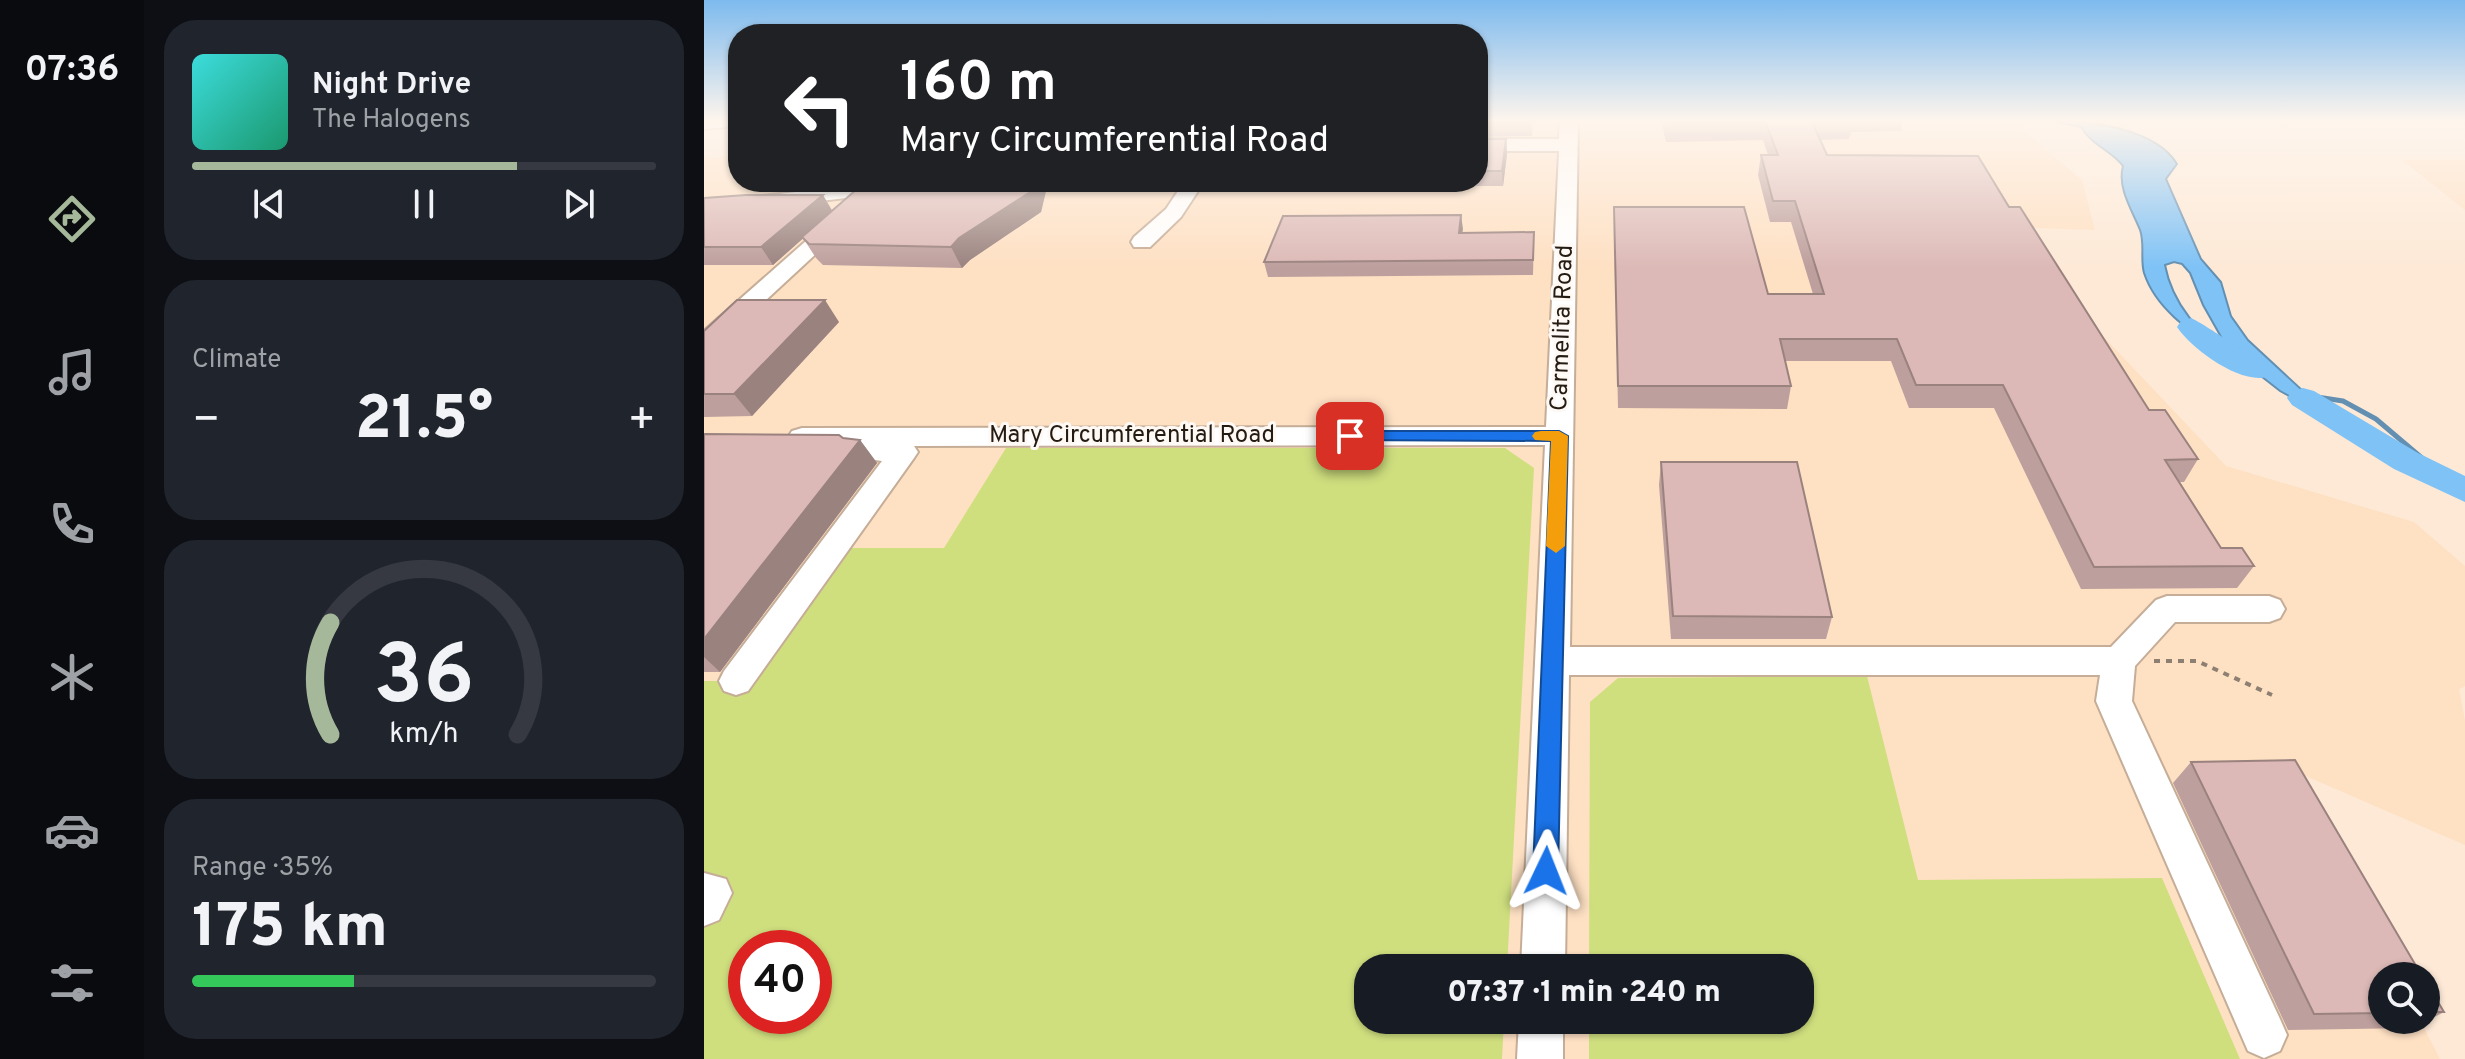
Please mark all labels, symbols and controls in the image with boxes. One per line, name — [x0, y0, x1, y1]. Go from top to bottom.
text: 07:36 — [25, 48, 119, 94]
text: 160 m — [900, 50, 1057, 120]
icon: left — [768, 56, 872, 160]
text: Night Drive — [312, 67, 471, 104]
text: The Halogens — [312, 104, 471, 137]
text: Mary Circumferential Road — [900, 119, 1329, 165]
icon: previous — [247, 182, 291, 226]
icon: pause — [402, 182, 446, 226]
icon: next — [557, 182, 601, 226]
icon: directions — [44, 191, 100, 247]
street label: Carmelita Road — [1545, 244, 1581, 412]
icon: music — [44, 344, 100, 400]
text: Climate — [192, 344, 281, 377]
text: 21.5° — [355, 384, 493, 460]
text: − — [192, 394, 220, 450]
text: + — [628, 394, 656, 450]
pin — [1316, 402, 1384, 470]
icon: arrive — [1328, 414, 1372, 458]
street label: Mary Circumferential Road — [989, 421, 1275, 451]
icon: phone — [44, 496, 100, 552]
text: 36 — [374, 628, 474, 733]
icon: climate — [44, 649, 100, 705]
text: km/h — [389, 718, 459, 754]
icon: car — [44, 802, 100, 858]
position arrow — [1504, 829, 1588, 913]
text: Range · 35% — [192, 852, 333, 885]
text: 175 km — [192, 892, 388, 968]
speed limit sign: 40 — [728, 930, 832, 1034]
icon: filters — [44, 955, 100, 1011]
map controls — [2368, 962, 2440, 1034]
button: search — [2368, 962, 2440, 1034]
text: 07:37 · 1 min · 240 m — [1447, 975, 1721, 1012]

